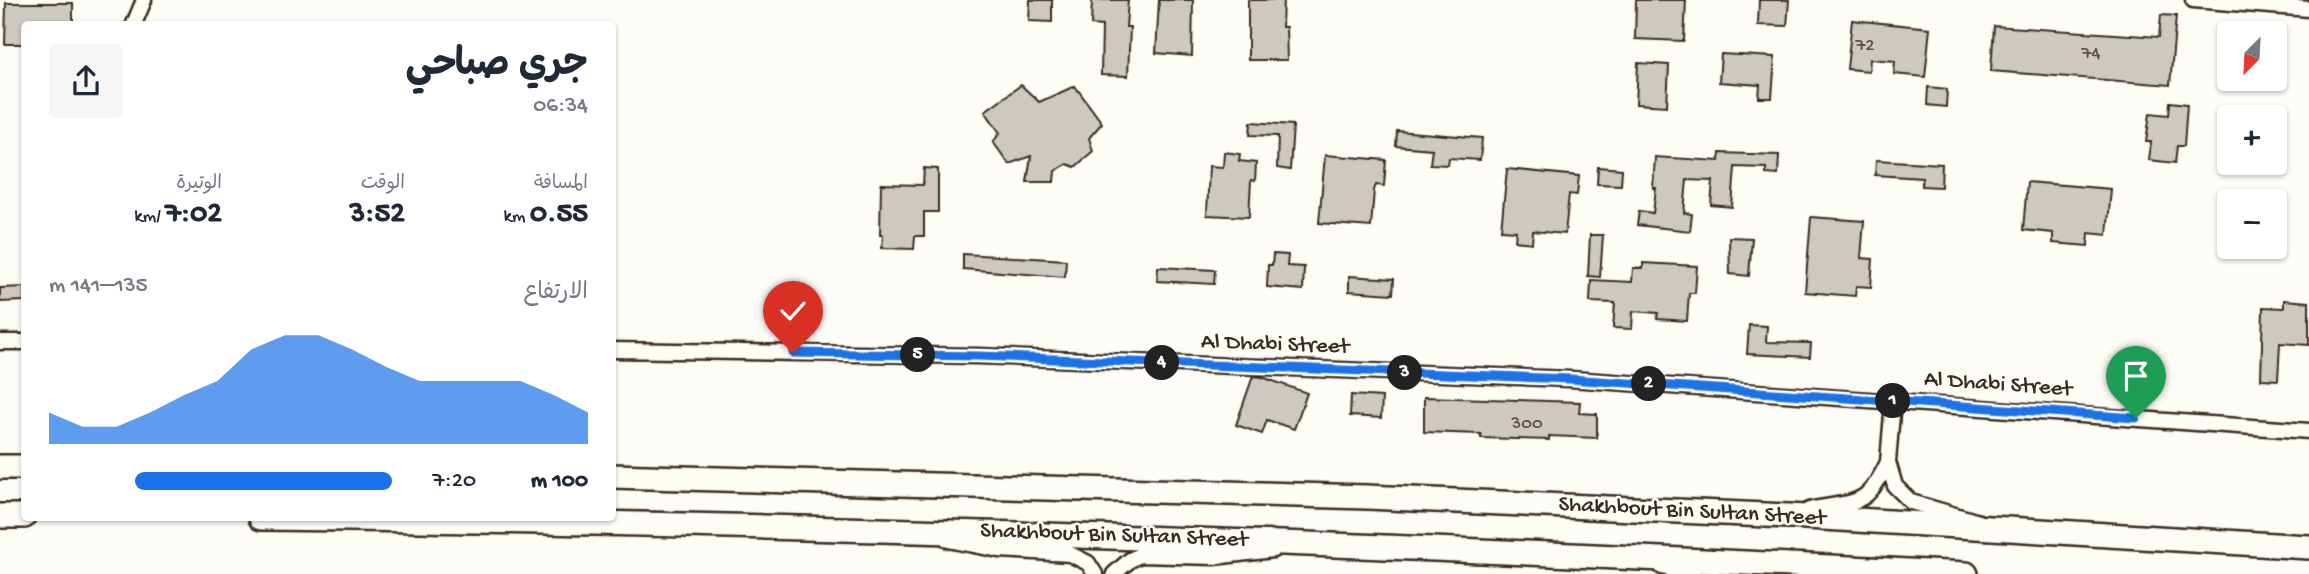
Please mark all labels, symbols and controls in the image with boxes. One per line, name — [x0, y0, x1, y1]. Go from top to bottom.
north arrow — [2217, 21, 2287, 91]
map controls — [2217, 21, 2287, 259]
house number: 72 — [1854, 35, 1875, 58]
house number: 74 — [2081, 43, 2100, 66]
button: share — [49, 44, 123, 118]
text: جري صباحي — [406, 45, 588, 89]
text: 06:34 — [533, 93, 588, 120]
button: + — [2217, 105, 2287, 175]
text: الوتيرة — [176, 173, 222, 196]
text: الوقت — [361, 173, 405, 196]
text: المسافة — [534, 173, 588, 196]
button: − — [2217, 189, 2287, 259]
text: 7:02 — [165, 198, 222, 233]
text: 3:52 — [350, 198, 405, 233]
text: 0.55 — [530, 198, 588, 233]
text: /km — [134, 206, 165, 229]
text: km — [504, 206, 530, 229]
text: 135–141 m — [49, 273, 148, 300]
text: الارتفاع — [524, 280, 588, 307]
pin — [763, 281, 823, 353]
icon: check — [774, 292, 812, 330]
street label: Al Dhabi Street — [1201, 329, 1351, 361]
pin: 5 — [900, 338, 936, 372]
text: 5 — [913, 343, 923, 366]
pin: 4 — [1144, 346, 1180, 380]
pin — [2106, 346, 2166, 418]
text: 4 — [1157, 351, 1166, 374]
pin: 3 — [1388, 356, 1422, 390]
icon: arrive — [2117, 357, 2155, 395]
text: 3 — [1400, 361, 1409, 384]
pin: 2 — [1632, 366, 1666, 402]
street label: Al Dhabi Street — [1923, 366, 2074, 404]
text: 2 — [1644, 372, 1653, 395]
pin: 1 — [1876, 384, 1910, 418]
text: 1 — [1889, 389, 1896, 412]
house number: 300 — [1510, 413, 1543, 436]
text: 7:20 — [432, 468, 476, 495]
text: 100 m — [531, 468, 588, 495]
street label: Shakhbout Bin Sultan Street — [1558, 492, 1828, 533]
street label: Shakhbout Bin Sultan Street — [980, 518, 1250, 554]

